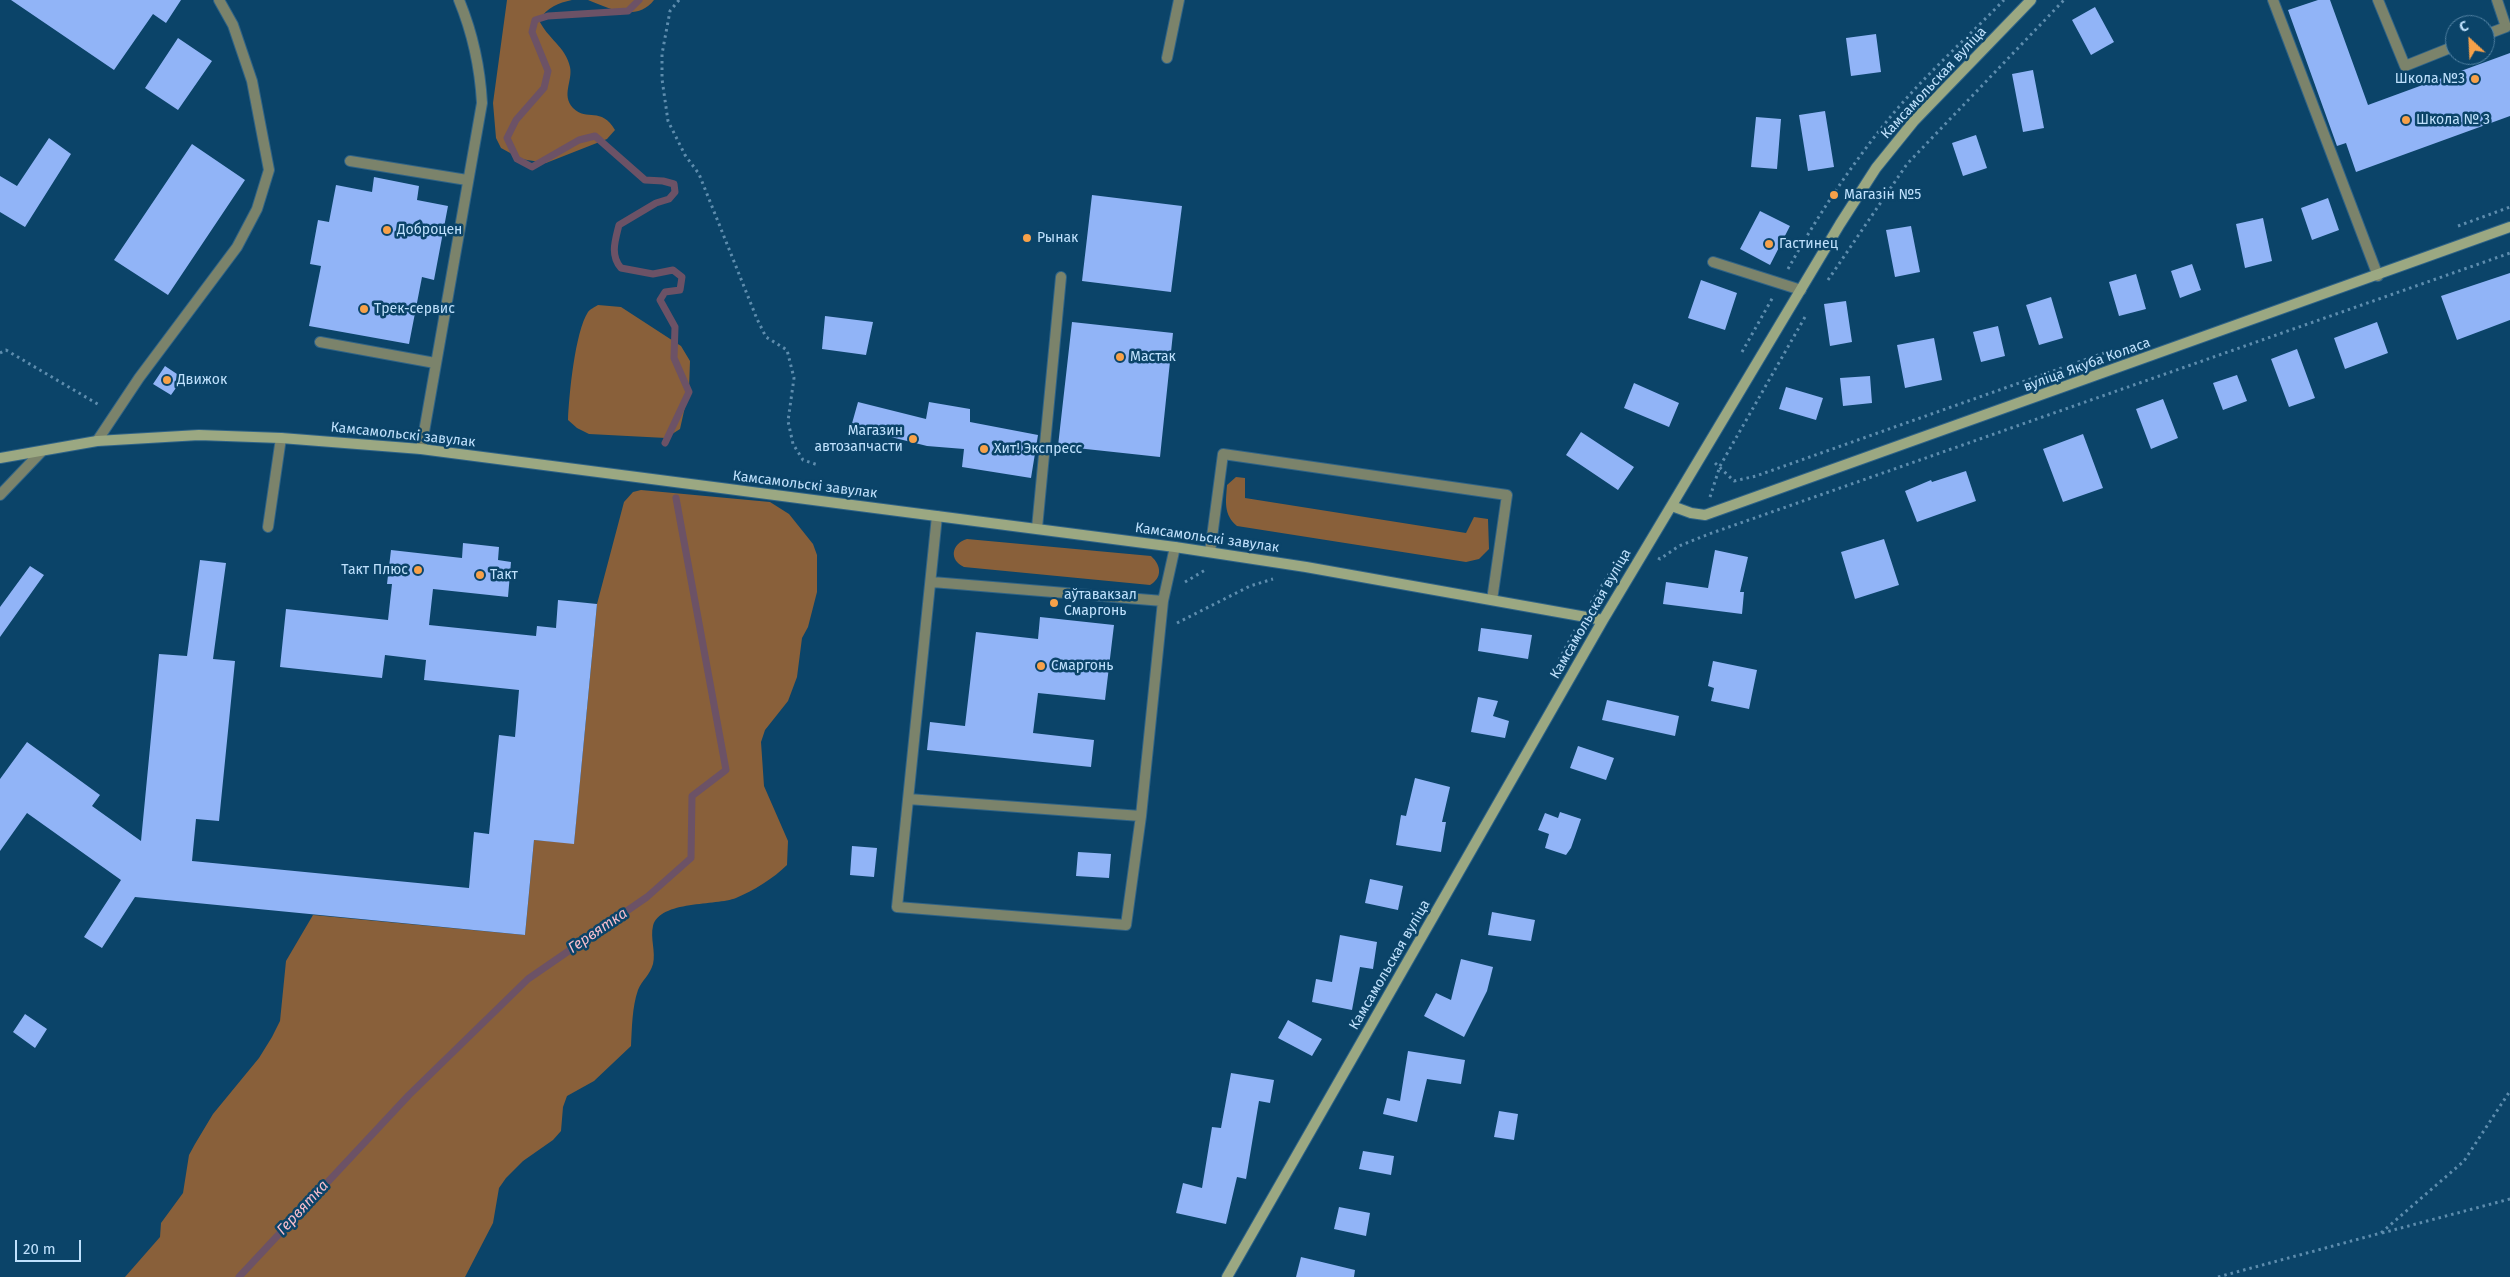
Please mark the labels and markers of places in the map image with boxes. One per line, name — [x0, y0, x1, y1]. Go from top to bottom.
place label: Школа №3 — [2395, 71, 2465, 87]
marker: Школа №3 — [2469, 73, 2481, 85]
place label: Школа № 3 — [2416, 112, 2490, 128]
marker: Школа № 3 — [2400, 114, 2412, 126]
place label: Магазін №5 — [1844, 187, 1921, 203]
marker: Магазін №5 — [1828, 189, 1840, 201]
place label: Доброцен — [397, 222, 462, 238]
marker: Доброцен — [381, 224, 393, 236]
place label: Рынак — [1037, 230, 1078, 246]
marker: Рынак — [1021, 232, 1033, 244]
place label: Гастинец — [1779, 236, 1838, 252]
marker: Гастинец — [1763, 238, 1775, 250]
place label: Трек-сервис — [374, 301, 455, 317]
marker: Трек-сервис — [358, 303, 370, 315]
place label: Мастак — [1130, 349, 1176, 365]
marker: Мастак — [1114, 351, 1126, 363]
place label: Движок — [177, 372, 227, 388]
marker: Движок — [161, 374, 173, 386]
place label: Магазин автозапчасти — [814, 423, 903, 456]
marker: Магазин автозапчасти — [907, 433, 919, 445]
place label: Хит! Экспресс — [994, 441, 1082, 457]
marker: Хит! Экспресс — [978, 443, 990, 455]
place label: Такт Плюс — [341, 562, 408, 578]
marker: Такт Плюс — [412, 564, 424, 576]
place label: Такт — [490, 567, 518, 583]
marker: Такт — [474, 569, 486, 581]
place label: аўтавакзал Смаргонь — [1064, 587, 1137, 620]
marker: аўтавакзал Смаргонь — [1048, 597, 1060, 609]
place label: Смаргонь — [1051, 658, 1114, 674]
marker: Смаргонь — [1035, 660, 1047, 672]

